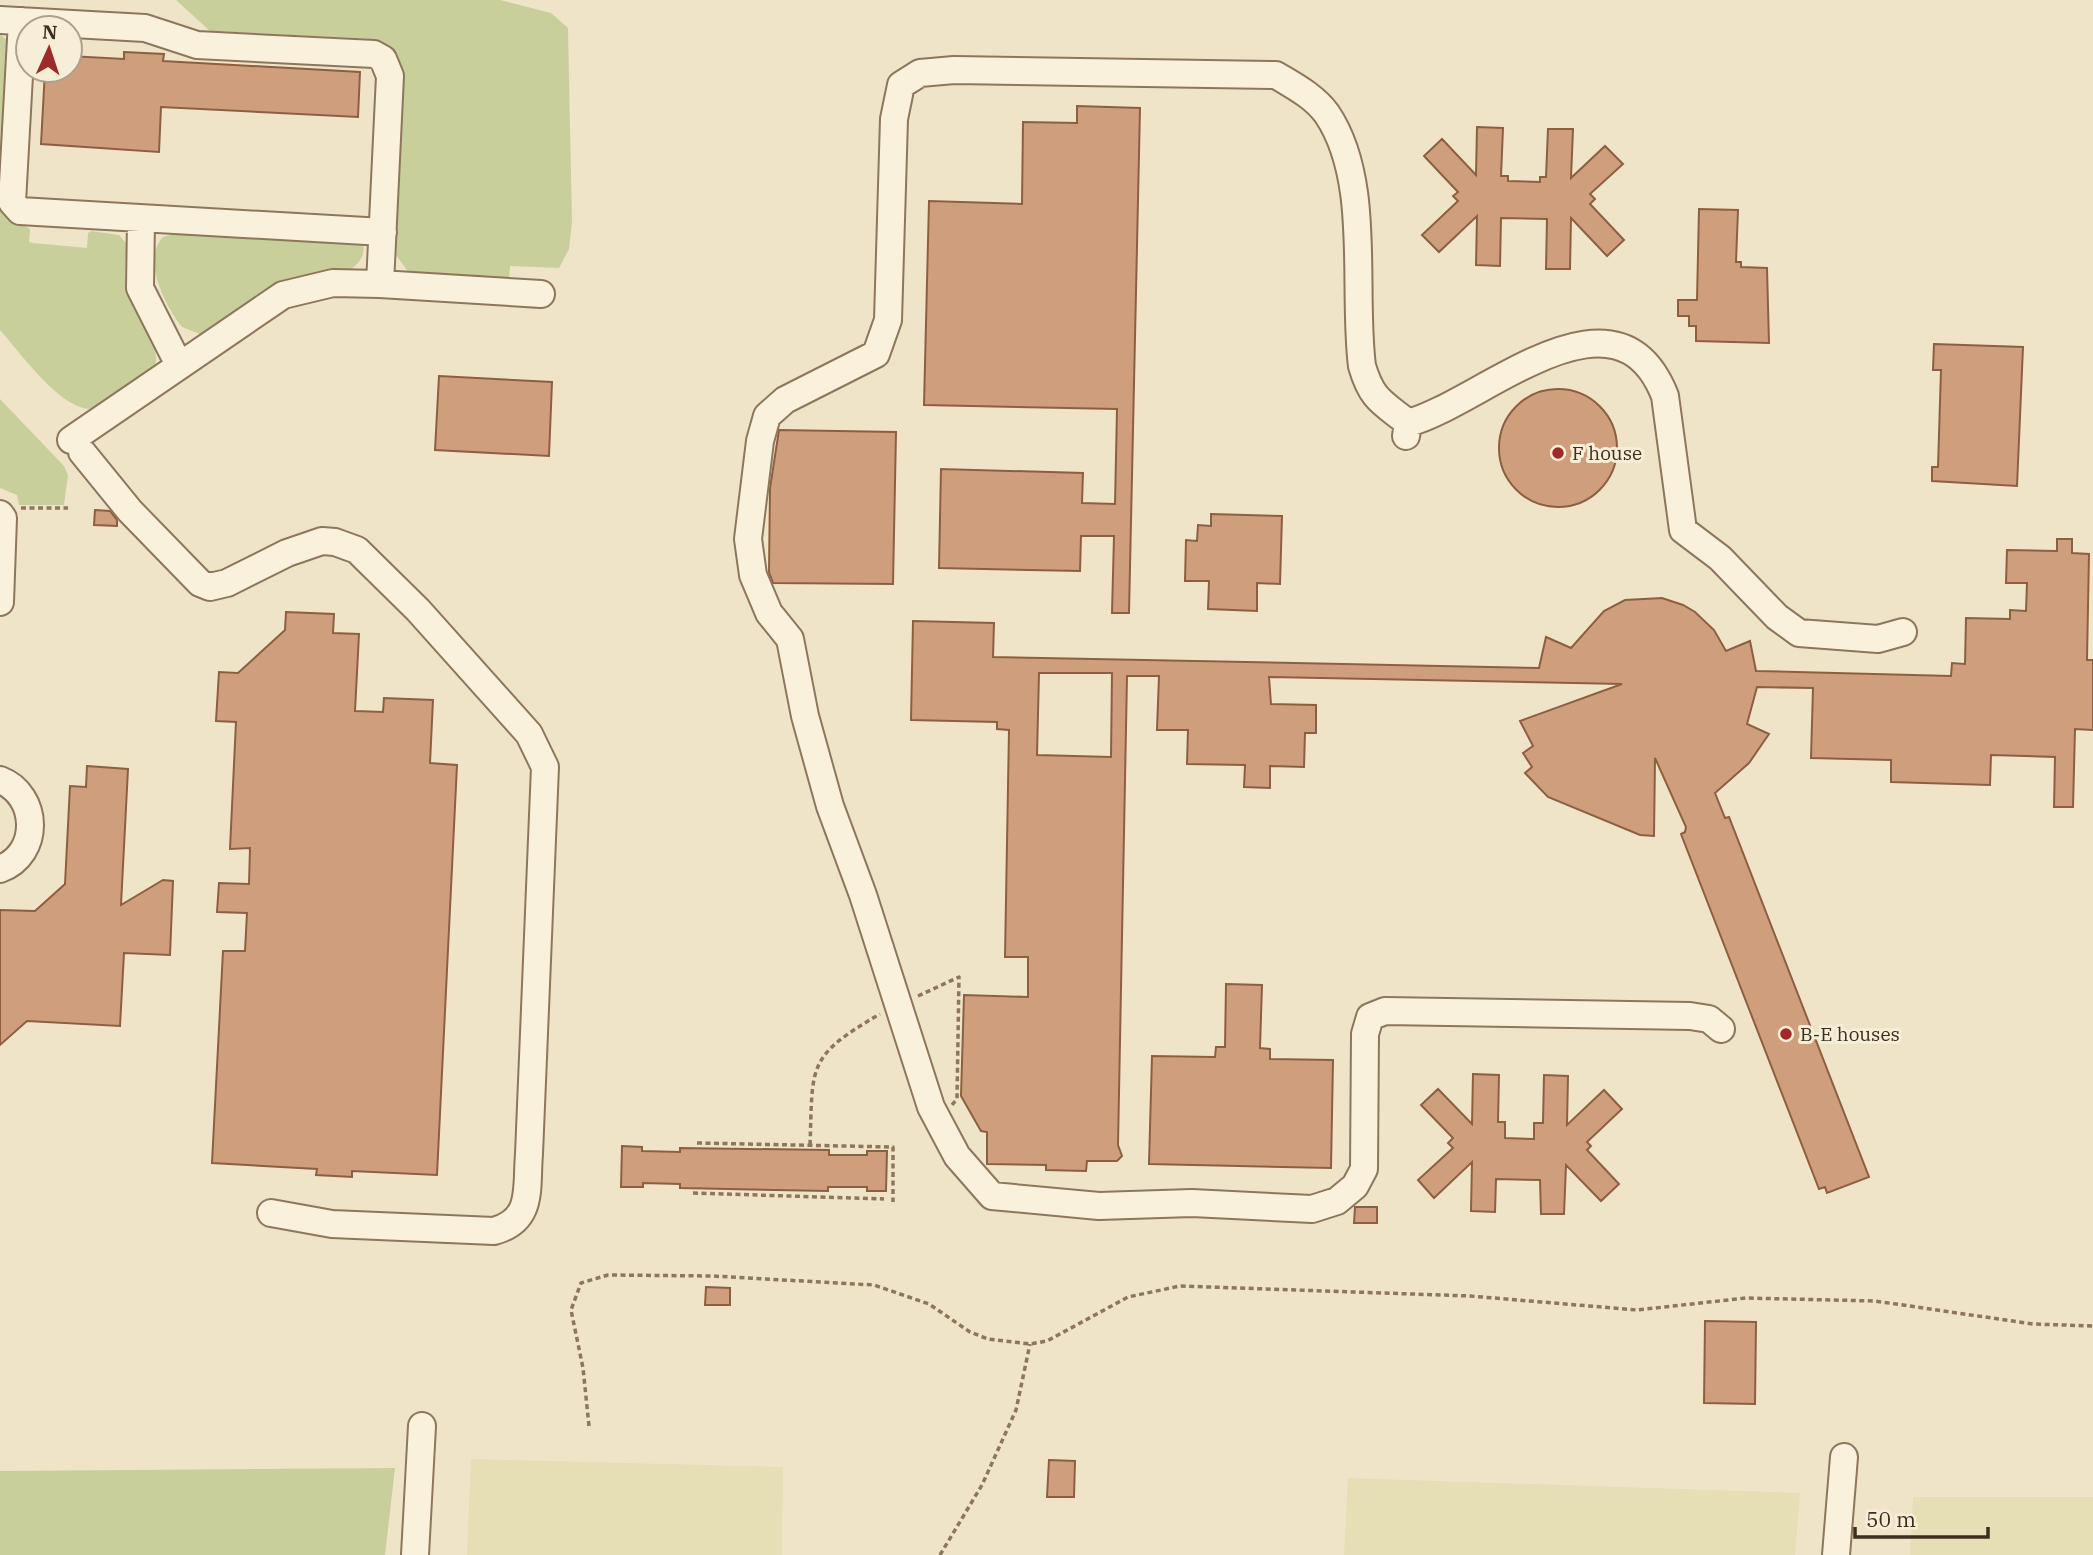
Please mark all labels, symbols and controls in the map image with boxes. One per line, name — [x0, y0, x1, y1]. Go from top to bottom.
north arrow — [14, 14, 84, 84]
text: N — [42, 20, 58, 44]
place label: F house — [1572, 441, 1642, 465]
marker: F house — [1550, 445, 1566, 461]
place label: B-E houses — [1800, 1022, 1900, 1046]
marker: B-E houses — [1778, 1026, 1794, 1042]
scale bar — [1855, 1496, 1988, 1540]
text: 50 m — [1866, 1505, 1916, 1533]

